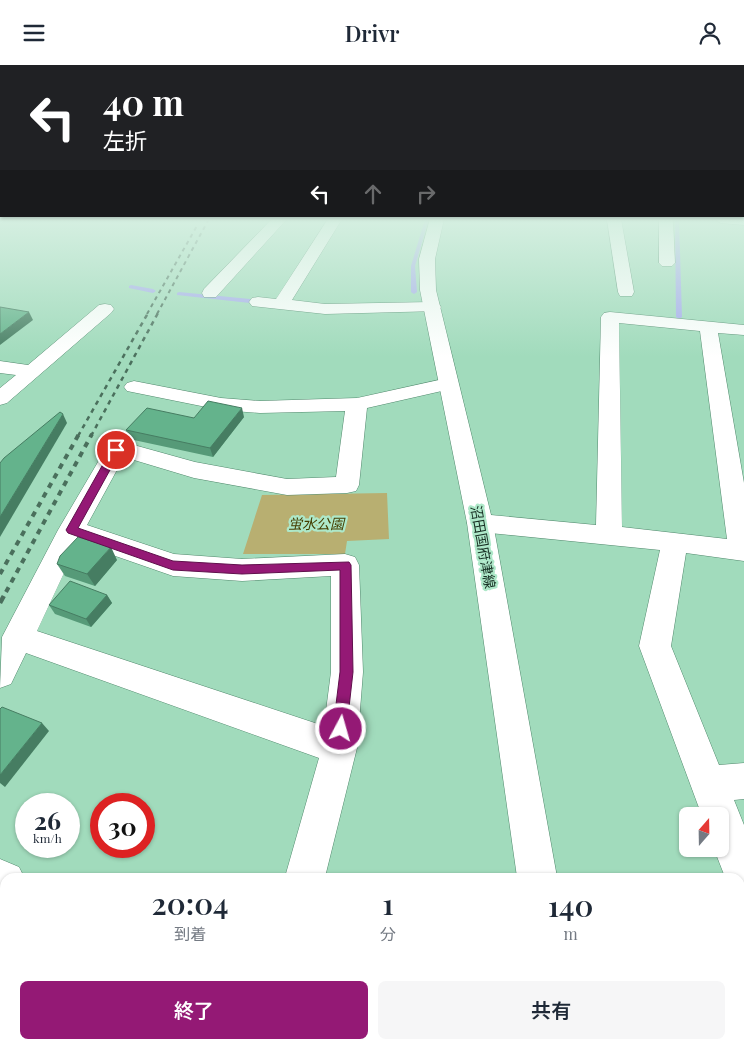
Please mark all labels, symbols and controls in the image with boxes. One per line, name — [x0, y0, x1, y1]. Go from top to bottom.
text: Drivr — [345, 18, 399, 48]
icon: menu — [20, 19, 48, 47]
icon: person — [696, 19, 724, 47]
text: 40 m — [103, 78, 184, 125]
icon: left — [20, 85, 85, 150]
text: 左折 — [103, 125, 147, 155]
icon: left — [306, 180, 334, 208]
icon: ahead — [359, 180, 387, 208]
icon: right — [412, 180, 440, 208]
pin — [95, 429, 137, 471]
icon: arrive — [102, 436, 130, 464]
street label: 沼田国府津線 — [467, 504, 500, 590]
park label: 蛍水公園 — [288, 514, 346, 533]
position arrow — [314, 702, 366, 754]
speed limit sign: 30 — [90, 793, 155, 858]
text: 26 — [34, 803, 61, 836]
north arrow — [679, 807, 729, 857]
map controls — [679, 807, 729, 857]
text: km/h — [33, 830, 62, 846]
text: 20:04 — [152, 883, 228, 923]
text: 1 — [382, 883, 394, 923]
text: 140 — [548, 885, 593, 925]
text: 到着 — [174, 923, 206, 944]
text: 分 — [380, 923, 396, 944]
text: m — [563, 923, 578, 944]
button: 終了 — [20, 981, 368, 1039]
button: 共有 — [378, 981, 725, 1039]

